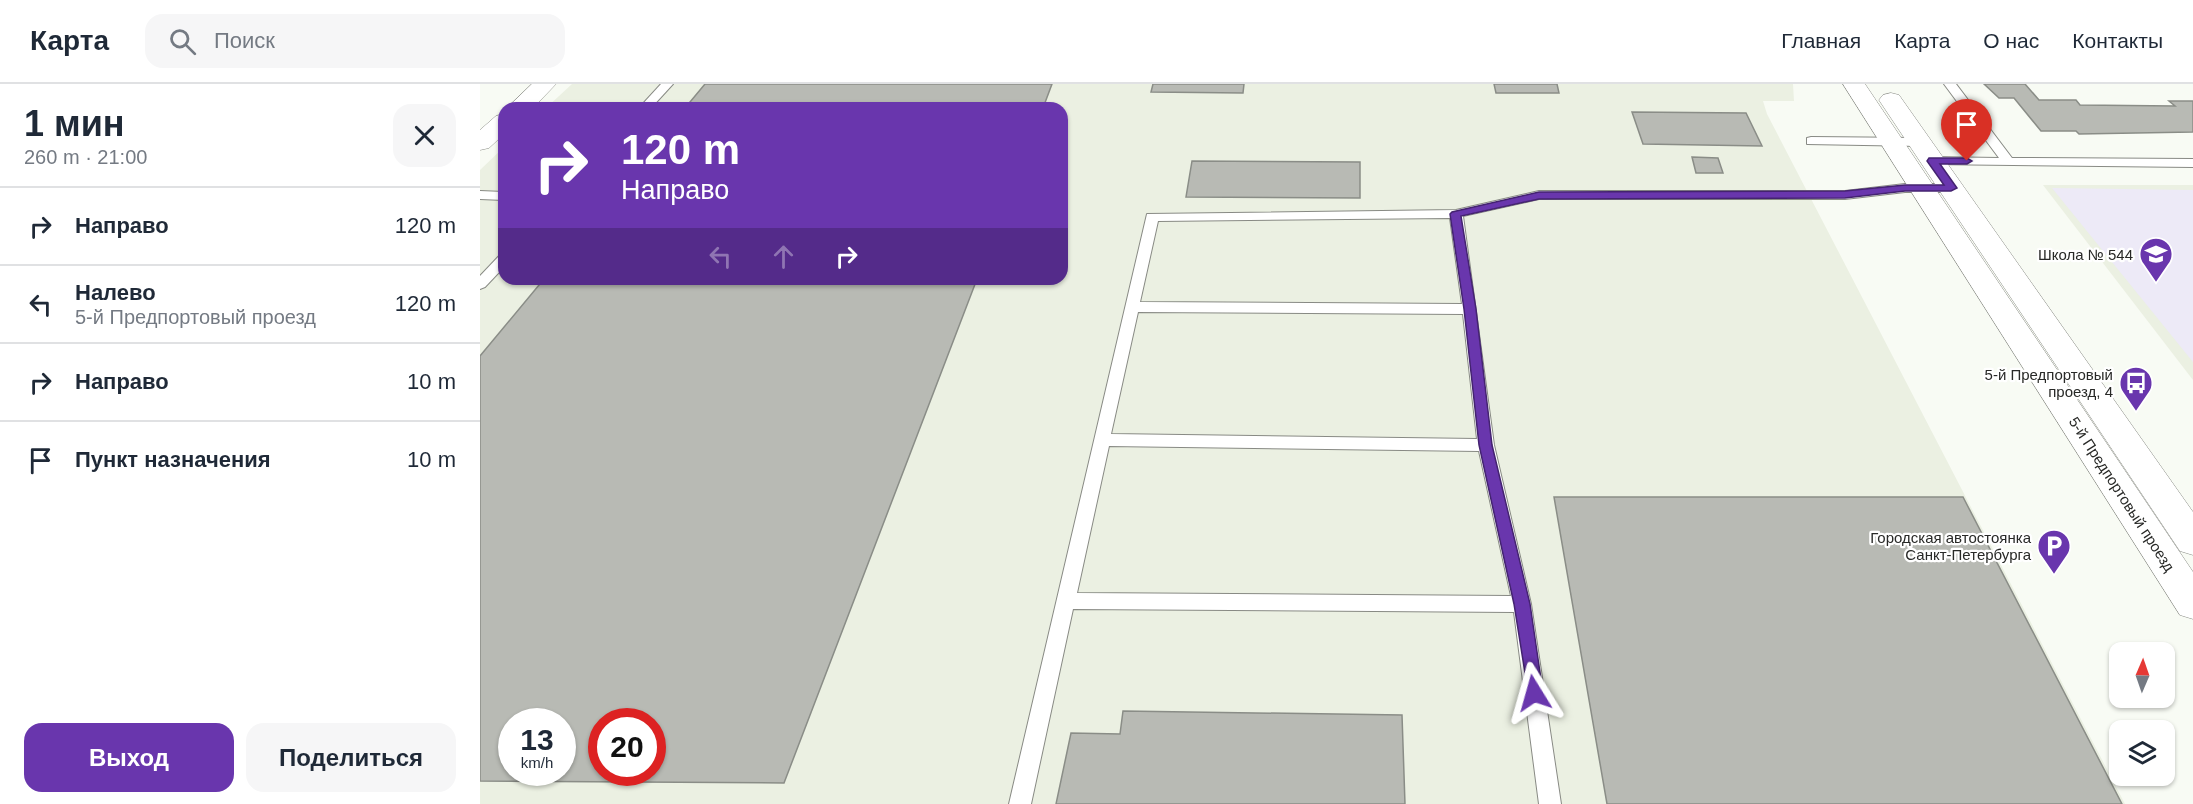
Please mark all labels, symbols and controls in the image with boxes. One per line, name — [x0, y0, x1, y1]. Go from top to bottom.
search box — [145, 14, 565, 68]
text: Карта — [30, 25, 109, 56]
icon: search — [166, 25, 199, 58]
text: Поиск — [214, 28, 275, 53]
text: Главная — [1781, 29, 1861, 52]
text: Карта — [1894, 29, 1950, 52]
text: О нас — [1983, 29, 2039, 52]
text: Контакты — [2072, 29, 2163, 52]
pin — [1941, 99, 1992, 161]
text: 1 мин — [24, 103, 125, 144]
button: close — [393, 104, 456, 167]
icon: arrive — [1950, 108, 1983, 141]
icon: right — [522, 126, 600, 204]
text: 120 m — [621, 126, 740, 173]
text: 260 m · 21:00 — [24, 146, 147, 168]
text: Направо — [621, 175, 729, 205]
icon: right — [24, 210, 57, 243]
text: Направо — [75, 213, 169, 238]
text: 120 m — [395, 213, 456, 238]
school or university icon: Школа № 544 — [2138, 236, 2174, 283]
icon: left — [704, 240, 737, 273]
icon: ahead — [767, 240, 800, 273]
icon: right — [830, 240, 863, 273]
place label: Школа № 544 — [2038, 246, 2133, 263]
text: Налево — [75, 280, 156, 305]
icon: left — [24, 288, 57, 321]
text: 120 m — [395, 291, 456, 316]
text: 5-й Предпортовый проезд — [75, 306, 316, 328]
bus stop icon: 5-й Предпортовый проезд, 4 — [2118, 365, 2154, 412]
icon: right — [24, 366, 57, 399]
place label: 5-й Предпортовый проезд, 4 — [1985, 366, 2113, 400]
text: Направо — [75, 369, 169, 394]
text: 10 m — [407, 369, 456, 394]
street label: 5-й Предпортовый проезд — [2066, 414, 2178, 575]
icon: arrive — [24, 444, 57, 477]
text: Пункт назначения — [75, 447, 271, 472]
text: 10 m — [407, 447, 456, 472]
parking icon: Городская автостоянка Санкт-Петербурга — [2036, 528, 2072, 575]
place label: Городская автостоянка Санкт-Петербурга — [1870, 529, 2032, 563]
north arrow — [2109, 642, 2175, 708]
map controls — [2109, 642, 2175, 786]
position arrow — [1502, 661, 1566, 725]
speed limit sign: 20 — [588, 708, 666, 786]
button: layers — [2109, 720, 2175, 786]
button: Выход — [24, 723, 234, 792]
button: Поделиться — [246, 723, 456, 792]
text: 13 — [520, 723, 554, 756]
text: km/h — [521, 754, 553, 771]

